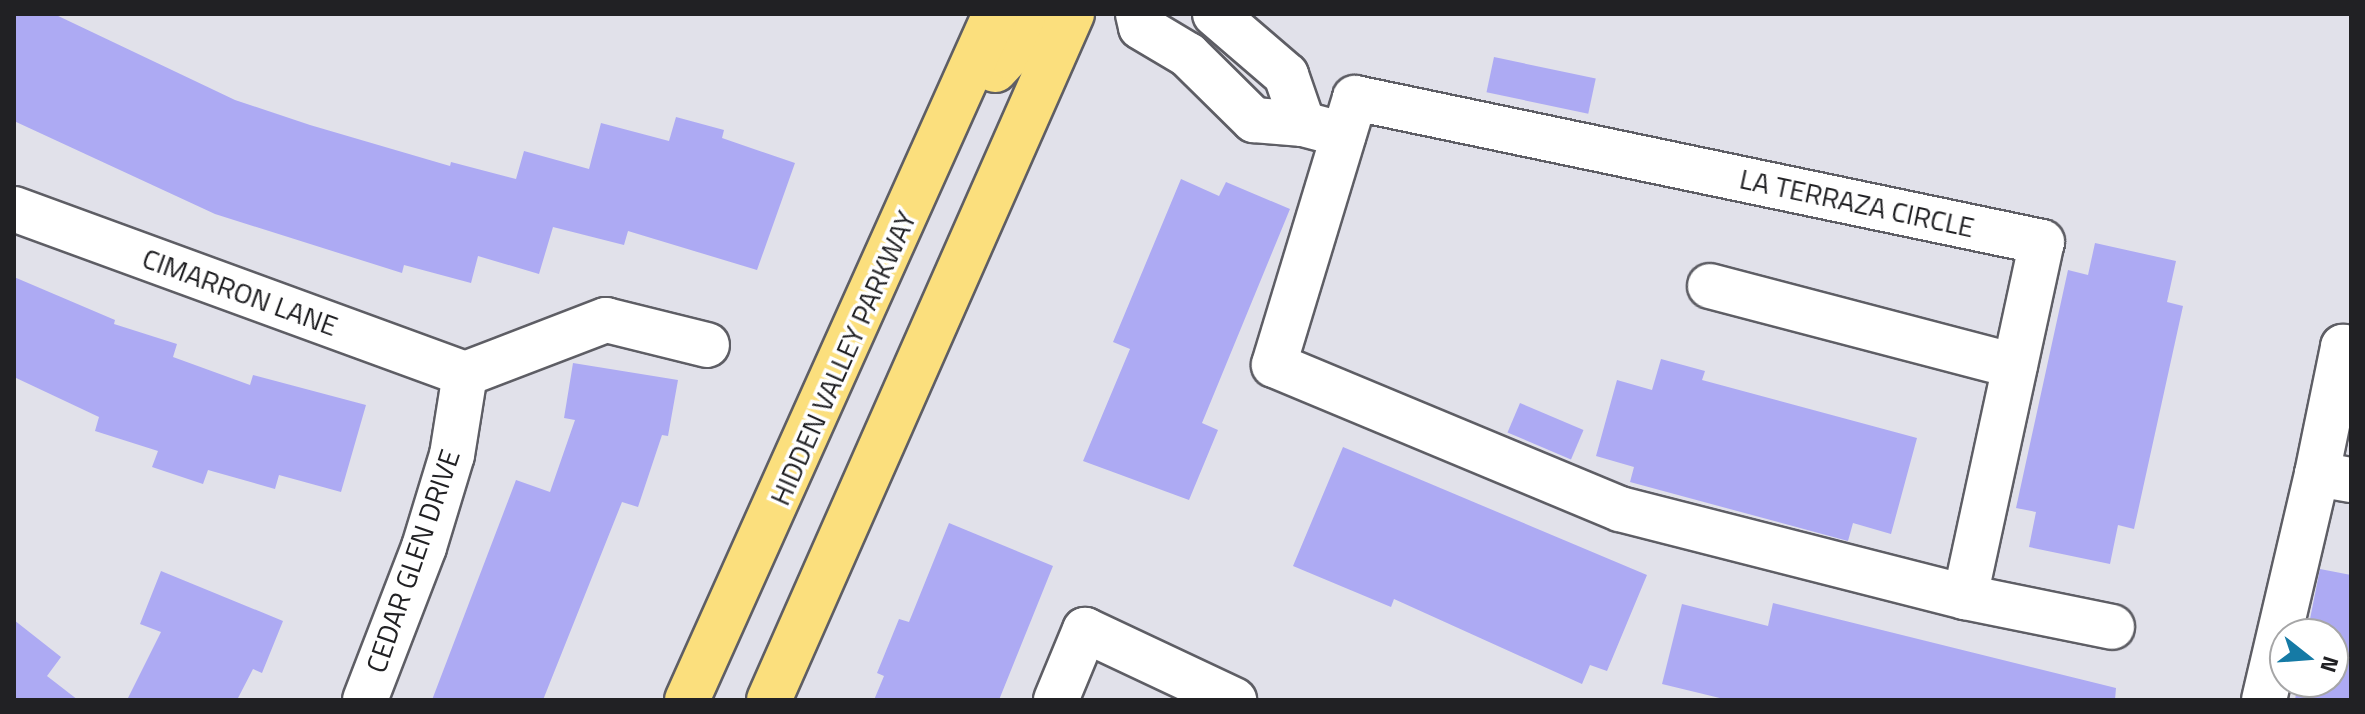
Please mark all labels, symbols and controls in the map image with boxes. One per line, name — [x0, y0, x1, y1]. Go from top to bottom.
street label: LA TERRAZA CIRCLE — [1737, 162, 1977, 244]
street label: HIDDEN VALLEY PARKWAY — [763, 206, 923, 510]
street label: CIMARRON LANE — [138, 241, 342, 343]
street label: CEDAR GLEN DRIVE — [359, 445, 467, 677]
north arrow — [2269, 618, 2349, 698]
text: N — [2312, 652, 2349, 677]

